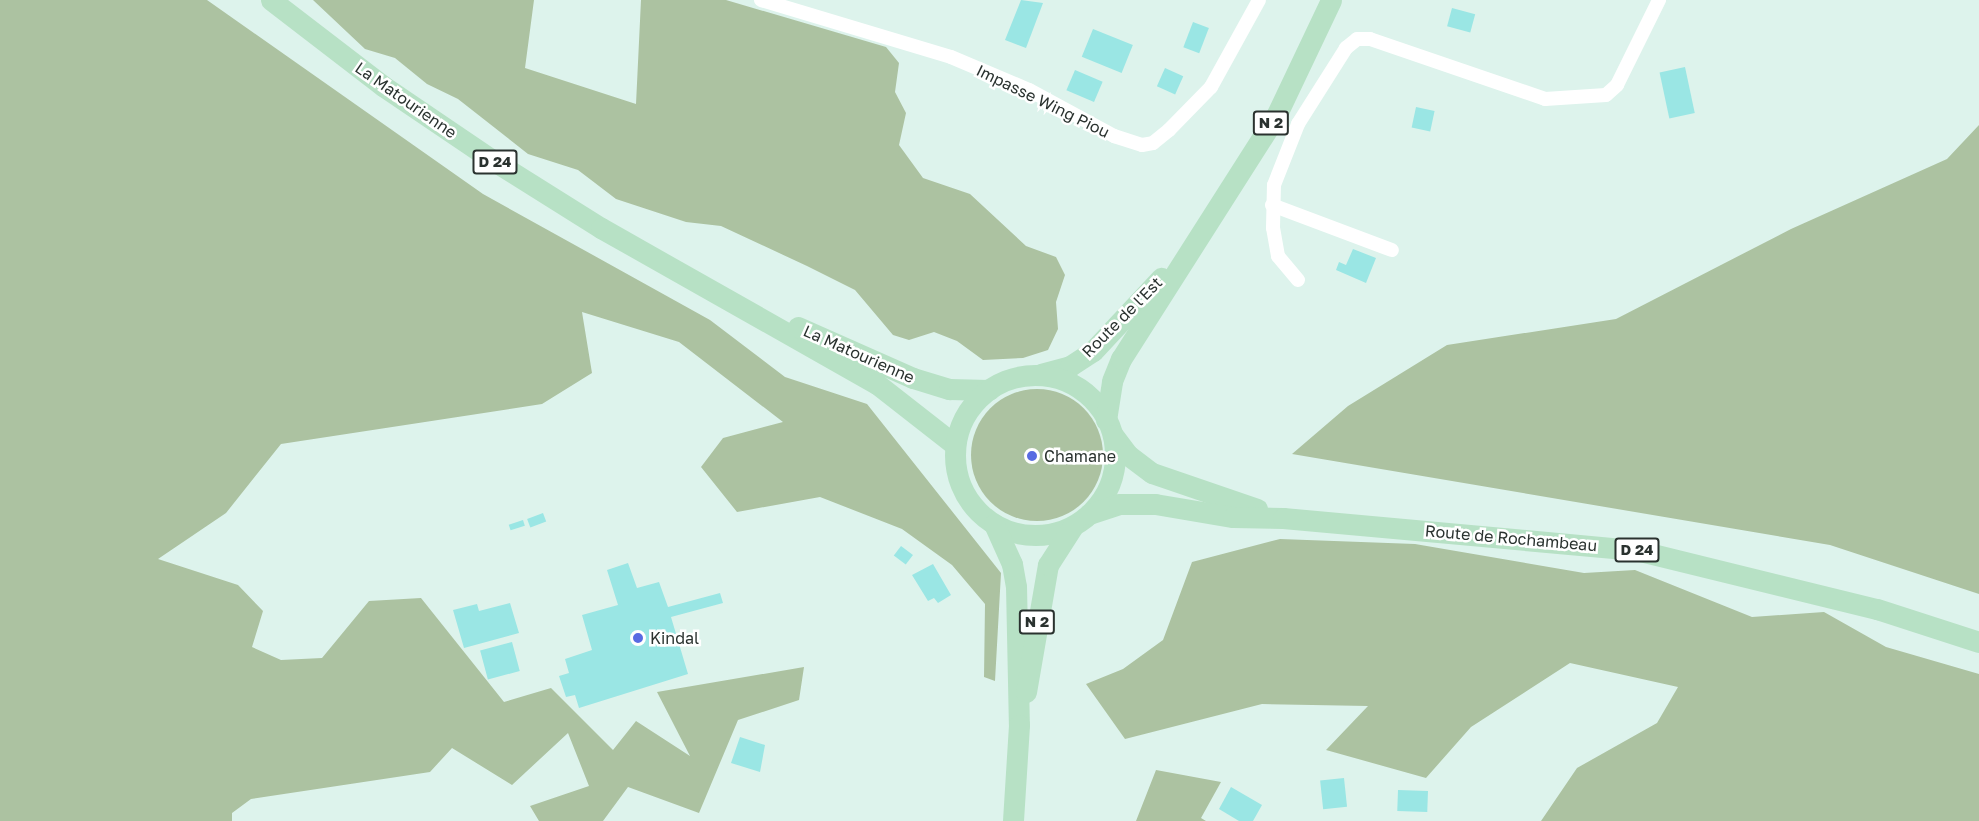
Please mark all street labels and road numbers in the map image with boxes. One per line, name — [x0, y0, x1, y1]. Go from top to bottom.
street label: La Matourienne — [352, 58, 460, 142]
street label: Impasse Wing Piou — [973, 60, 1113, 142]
road number: N 2 — [1252, 111, 1290, 135]
road number: D 24 — [472, 150, 518, 174]
street label: Route de l'Est — [1078, 273, 1166, 361]
street label: La Matourienne — [801, 321, 917, 387]
street label: Route de Rochambeau — [1424, 521, 1598, 555]
road number: D 24 — [1614, 538, 1660, 562]
road number: N 2 — [1018, 610, 1056, 634]

